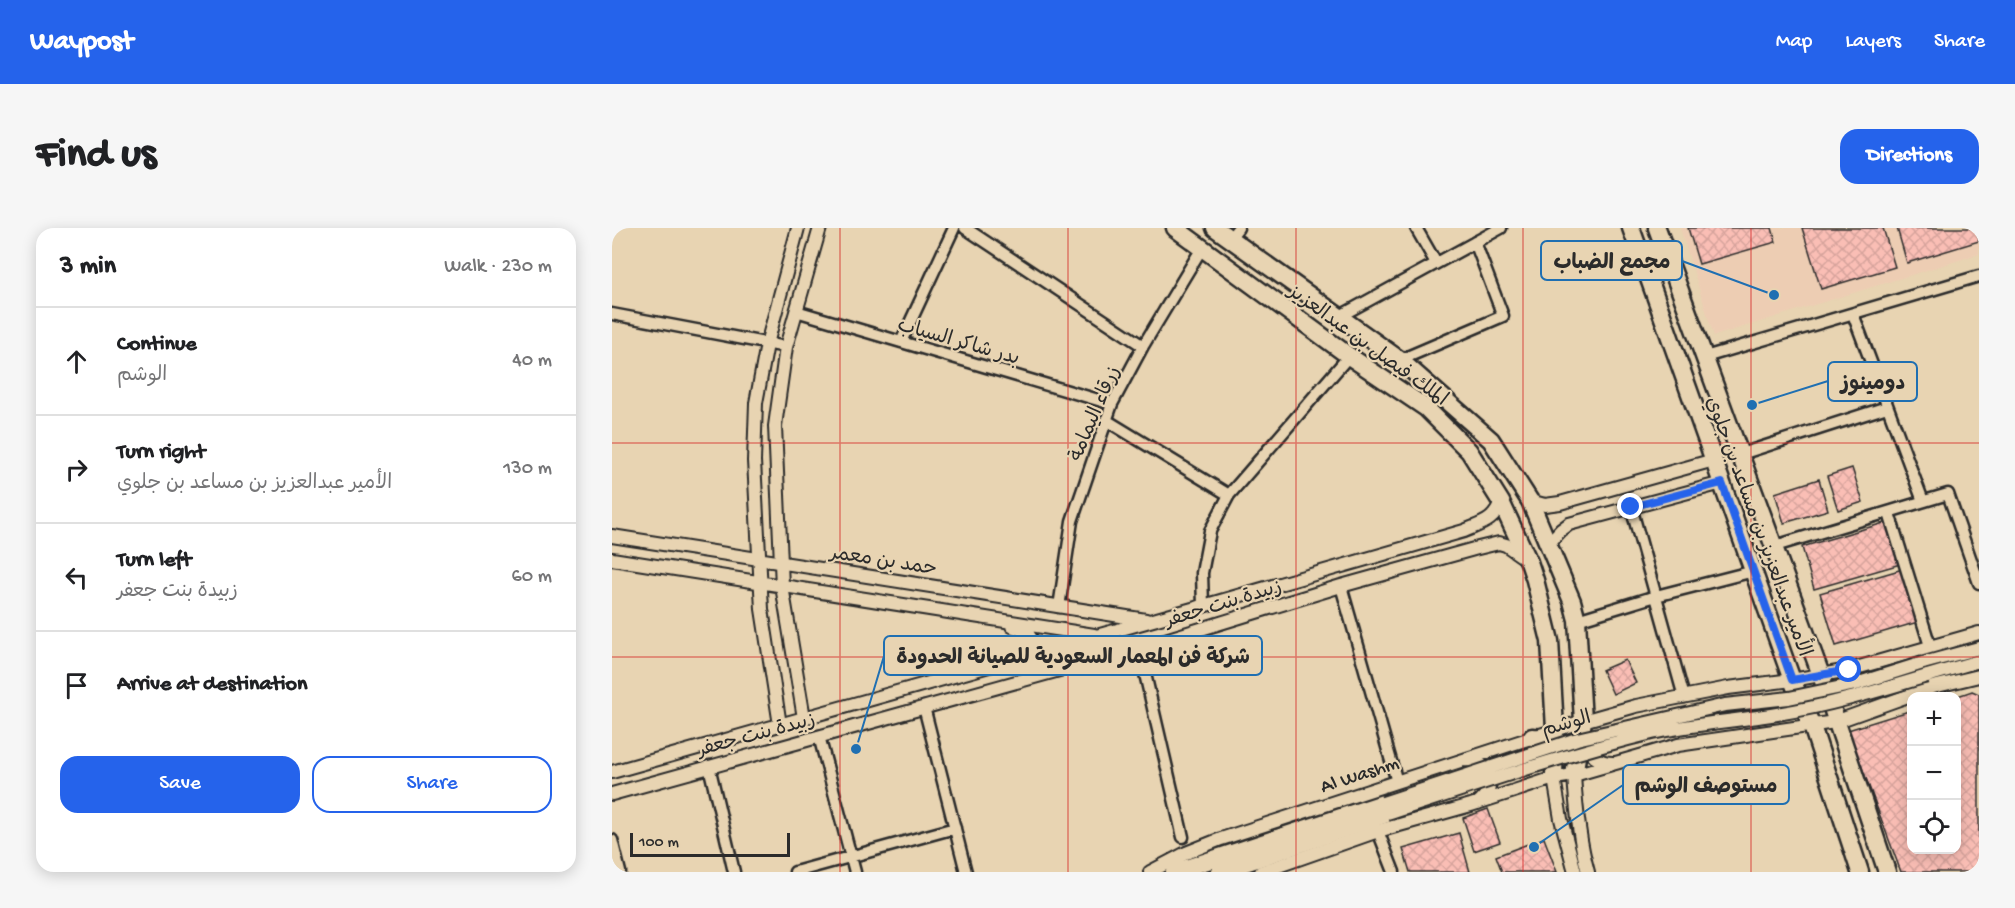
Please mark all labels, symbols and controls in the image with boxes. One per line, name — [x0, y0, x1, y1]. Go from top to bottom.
text: Waypost — [30, 26, 133, 59]
text: Map — [1776, 30, 1812, 55]
text: Layers — [1845, 30, 1901, 55]
text: Share — [1934, 30, 1985, 55]
button: Directions — [1840, 129, 1979, 184]
text: Find us — [36, 132, 156, 181]
callout: مجمع الضباب — [1541, 241, 1682, 280]
text: 3 min — [60, 252, 116, 283]
text: مجمع الضباب — [1553, 252, 1671, 277]
text: Walk · 230 m — [444, 256, 552, 279]
street label: الملك فيصل بن عبدالعزيز — [1281, 279, 1452, 412]
street label: بدر شاكر السياب — [894, 314, 1022, 372]
text: Continue — [117, 332, 197, 358]
icon: ahead — [60, 345, 93, 378]
text: 40 m — [512, 350, 552, 373]
callout: دومينوز — [1828, 362, 1917, 401]
street label: زرقاء اليمامة — [1065, 363, 1127, 465]
text: الوشم — [117, 365, 167, 388]
text: دومينوز — [1839, 373, 1905, 398]
street label: الأمير عبدالعزيز بن مساعد بن جلوي — [1699, 392, 1819, 660]
text: Turn right — [117, 440, 205, 466]
icon: right — [60, 453, 93, 486]
text: 130 m — [503, 458, 552, 481]
text: الأمير عبدالعزيز بن مساعد بن جلوي — [117, 473, 392, 496]
route end — [1617, 493, 1643, 519]
street label: حمد بن معمر — [826, 542, 939, 582]
text: Turn left — [117, 548, 191, 574]
icon: left — [60, 561, 93, 594]
text: 60 m — [512, 566, 552, 589]
street label: زبيدة بنت جعفر — [1161, 577, 1285, 635]
text: زبيدة بنت جعفر — [117, 581, 238, 604]
callout: شركة فن المعمار السعودية للصيانة الحدودة — [884, 636, 1262, 675]
text: شركة فن المعمار السعودية للصيانة الحدودة — [896, 644, 1250, 672]
route start — [1835, 656, 1861, 682]
icon: arrive — [60, 669, 93, 702]
text: Arrive at destination — [117, 672, 307, 698]
map controls — [1907, 692, 1961, 854]
button: + — [1907, 692, 1961, 746]
street label: الوشم — [1539, 706, 1594, 743]
street label: زبيدة بنت جعفر — [694, 710, 818, 764]
button: − — [1907, 746, 1961, 800]
street label: Al Washm — [1318, 753, 1402, 800]
button: Save — [60, 756, 300, 813]
button: Share — [312, 756, 552, 813]
callout: مستوصف الوشم — [1623, 765, 1789, 804]
text: مستوصف الوشم — [1635, 776, 1777, 801]
button: locate — [1907, 800, 1961, 854]
scale bar — [630, 830, 790, 858]
text: 100 m — [639, 834, 679, 853]

